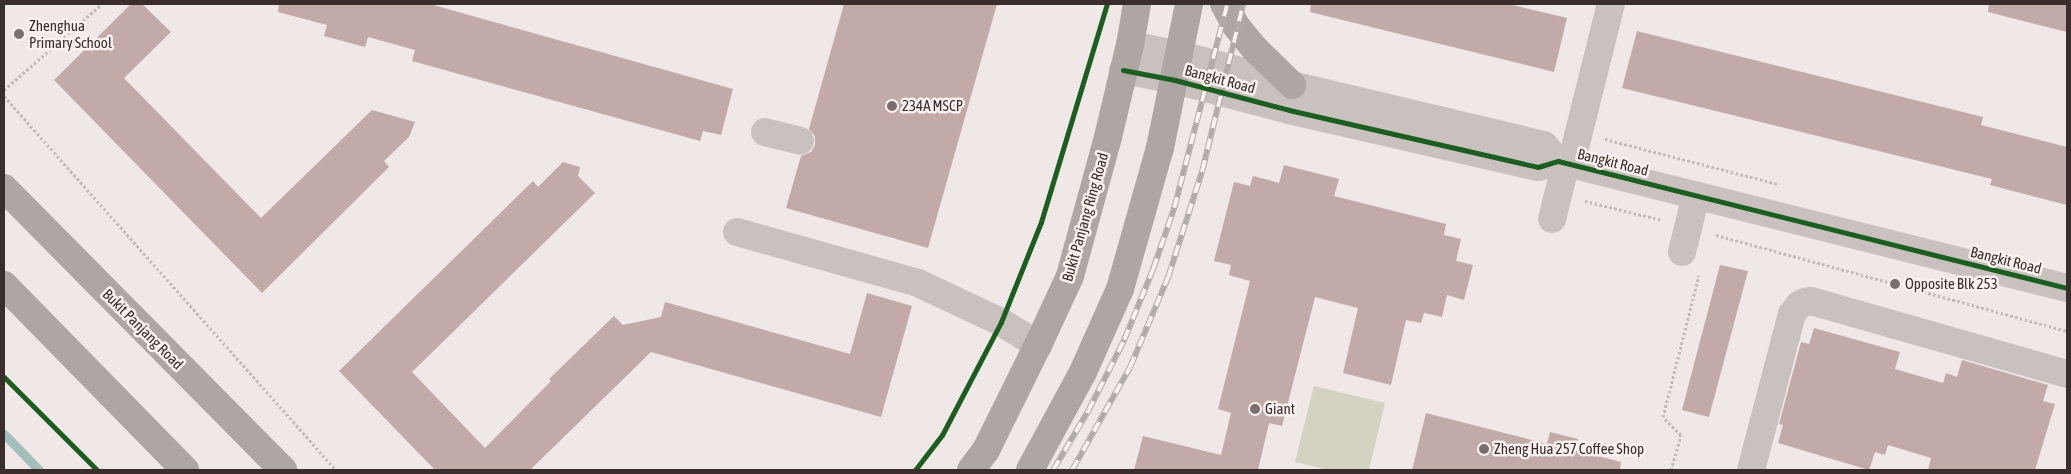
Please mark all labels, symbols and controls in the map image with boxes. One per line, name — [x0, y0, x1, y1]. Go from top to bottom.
place label: Zhenghua Primary School — [29, 16, 112, 51]
marker: Zhenghua Primary School — [13, 28, 25, 40]
street label: Bangkit Road — [1183, 61, 1257, 97]
place label: 234A MSCP — [902, 97, 963, 115]
marker: 234A MSCP — [886, 100, 898, 112]
street label: Bangkit Road — [1576, 145, 1650, 179]
street label: Bukit Panjang Ring Road — [1058, 150, 1112, 284]
street label: Bangkit Road — [1969, 243, 2043, 277]
place label: Opposite Blk 253 — [1905, 275, 1998, 293]
marker: Opposite Blk 253 — [1889, 278, 1901, 290]
street label: Bukit Panjang Road — [99, 285, 187, 373]
place label: Giant — [1265, 400, 1295, 418]
marker: Giant — [1249, 403, 1261, 415]
place label: Zheng Hua 257 Coffee Shop — [1494, 440, 1644, 458]
marker: Zheng Hua 257 Coffee Shop — [1478, 443, 1490, 455]

